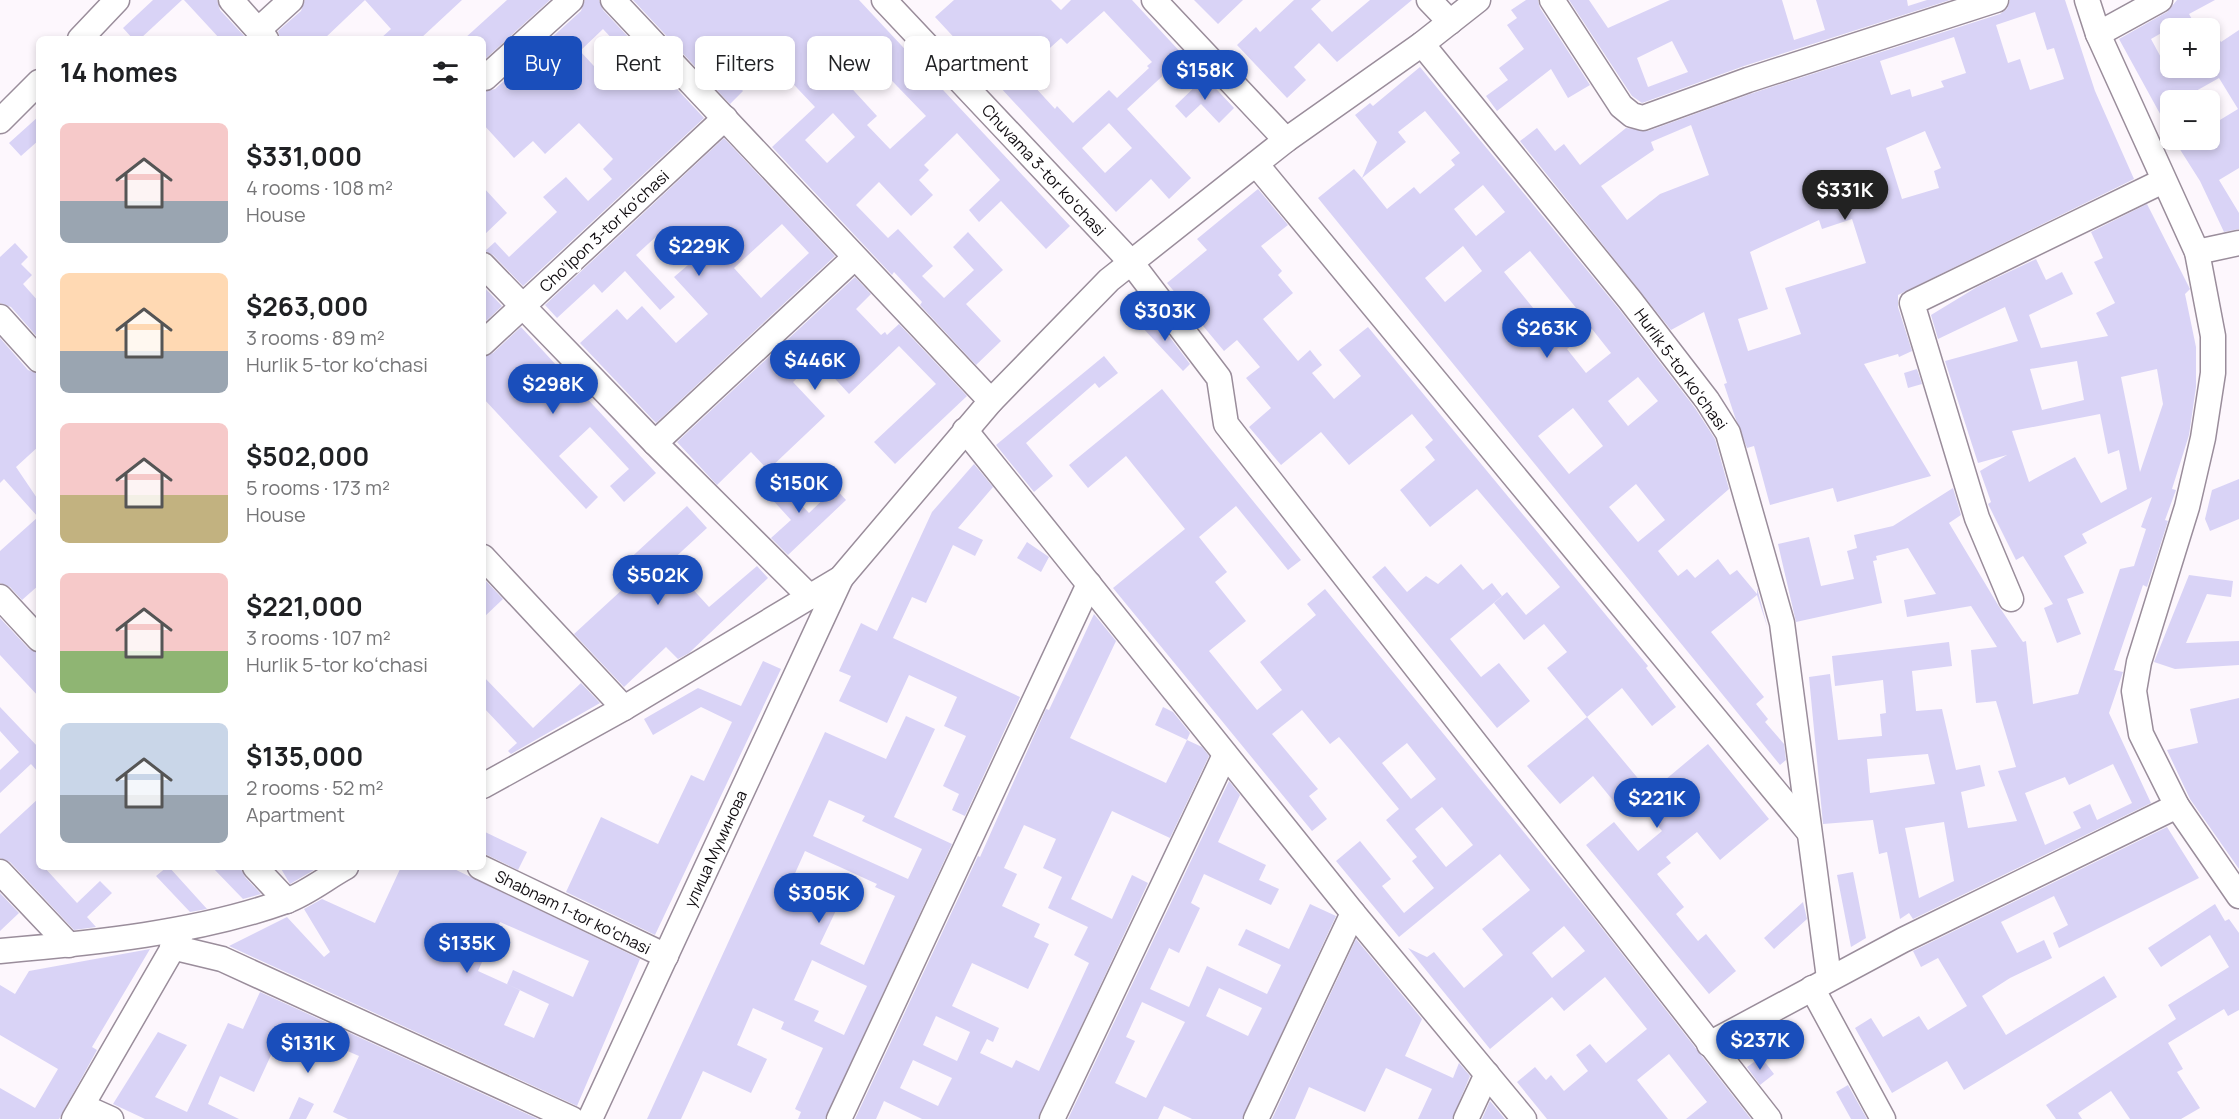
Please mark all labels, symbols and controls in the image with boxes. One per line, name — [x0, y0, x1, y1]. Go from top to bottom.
map controls — [2160, 18, 2220, 150]
button: + — [2160, 18, 2220, 78]
chip: Buy — [504, 36, 582, 90]
chip: Rent — [594, 36, 683, 90]
chip: Filters — [695, 36, 795, 90]
chip: New — [807, 36, 892, 90]
chip: Apartment — [904, 36, 1050, 90]
pin: $158K — [1163, 50, 1247, 101]
text: 14 homes — [60, 54, 178, 90]
icon: filters — [429, 56, 462, 89]
text: $158K — [1176, 56, 1234, 83]
button: − — [2160, 90, 2220, 150]
street label: Chuvama 3-tor koʻchasi — [977, 99, 1111, 241]
text: $331,000 — [246, 138, 362, 174]
icon: home — [108, 147, 180, 219]
street label: Cho‘lpon 3-tor koʻchasi — [534, 165, 674, 297]
pin: $331K — [1803, 170, 1887, 221]
text: 4 rooms · 108 m² — [246, 174, 393, 201]
text: $331K — [1816, 176, 1874, 203]
text: House — [246, 201, 306, 228]
pin: $229K — [657, 226, 741, 277]
text: $229K — [668, 232, 730, 259]
text: $263,000 — [246, 288, 368, 324]
pin: $303K — [1123, 291, 1207, 342]
icon: home — [108, 297, 180, 369]
text: $303K — [1134, 297, 1196, 324]
street label: Hurlik 5-tor koʻchasi — [1629, 304, 1733, 434]
pin: $263K — [1505, 308, 1589, 359]
text: $263K — [1516, 314, 1578, 341]
text: 3 rooms · 89 m² — [246, 324, 385, 351]
pin: $446K — [773, 340, 857, 391]
text: $446K — [784, 346, 846, 373]
text: Hurlik 5-tor koʻchasi — [246, 351, 428, 378]
pin: $298K — [511, 364, 595, 415]
text: $298K — [522, 370, 584, 397]
text: $502,000 — [246, 438, 369, 474]
icon: home — [108, 447, 180, 519]
pin: $150K — [757, 463, 841, 514]
text: $150K — [769, 469, 829, 496]
text: 5 rooms · 173 m² — [246, 474, 390, 501]
text: House — [246, 501, 306, 528]
pin: $502K — [616, 555, 700, 606]
text: $502K — [627, 561, 689, 588]
text: $221,000 — [246, 588, 363, 624]
icon: home — [108, 597, 180, 669]
text: 3 rooms · 107 m² — [246, 624, 391, 651]
text: Hurlik 5-tor koʻchasi — [246, 651, 428, 678]
text: $135,000 — [246, 738, 363, 774]
icon: home — [108, 747, 180, 819]
text: 2 rooms · 52 m² — [246, 774, 383, 801]
pin: $221K — [1615, 778, 1699, 829]
text: $221K — [1628, 784, 1686, 811]
street label: улица Муминова — [679, 786, 752, 911]
text: Apartment — [246, 801, 345, 828]
street label: Shabnam 1-tor koʻchasi — [492, 865, 654, 959]
pin: $305K — [777, 873, 861, 924]
text: $305K — [788, 879, 850, 906]
pin: $135K — [425, 923, 509, 974]
text: $135K — [438, 929, 496, 956]
pin: $237K — [1718, 1020, 1802, 1071]
pin: $131K — [266, 1023, 350, 1074]
text: $237K — [1730, 1026, 1790, 1053]
text: $131K — [281, 1029, 335, 1056]

